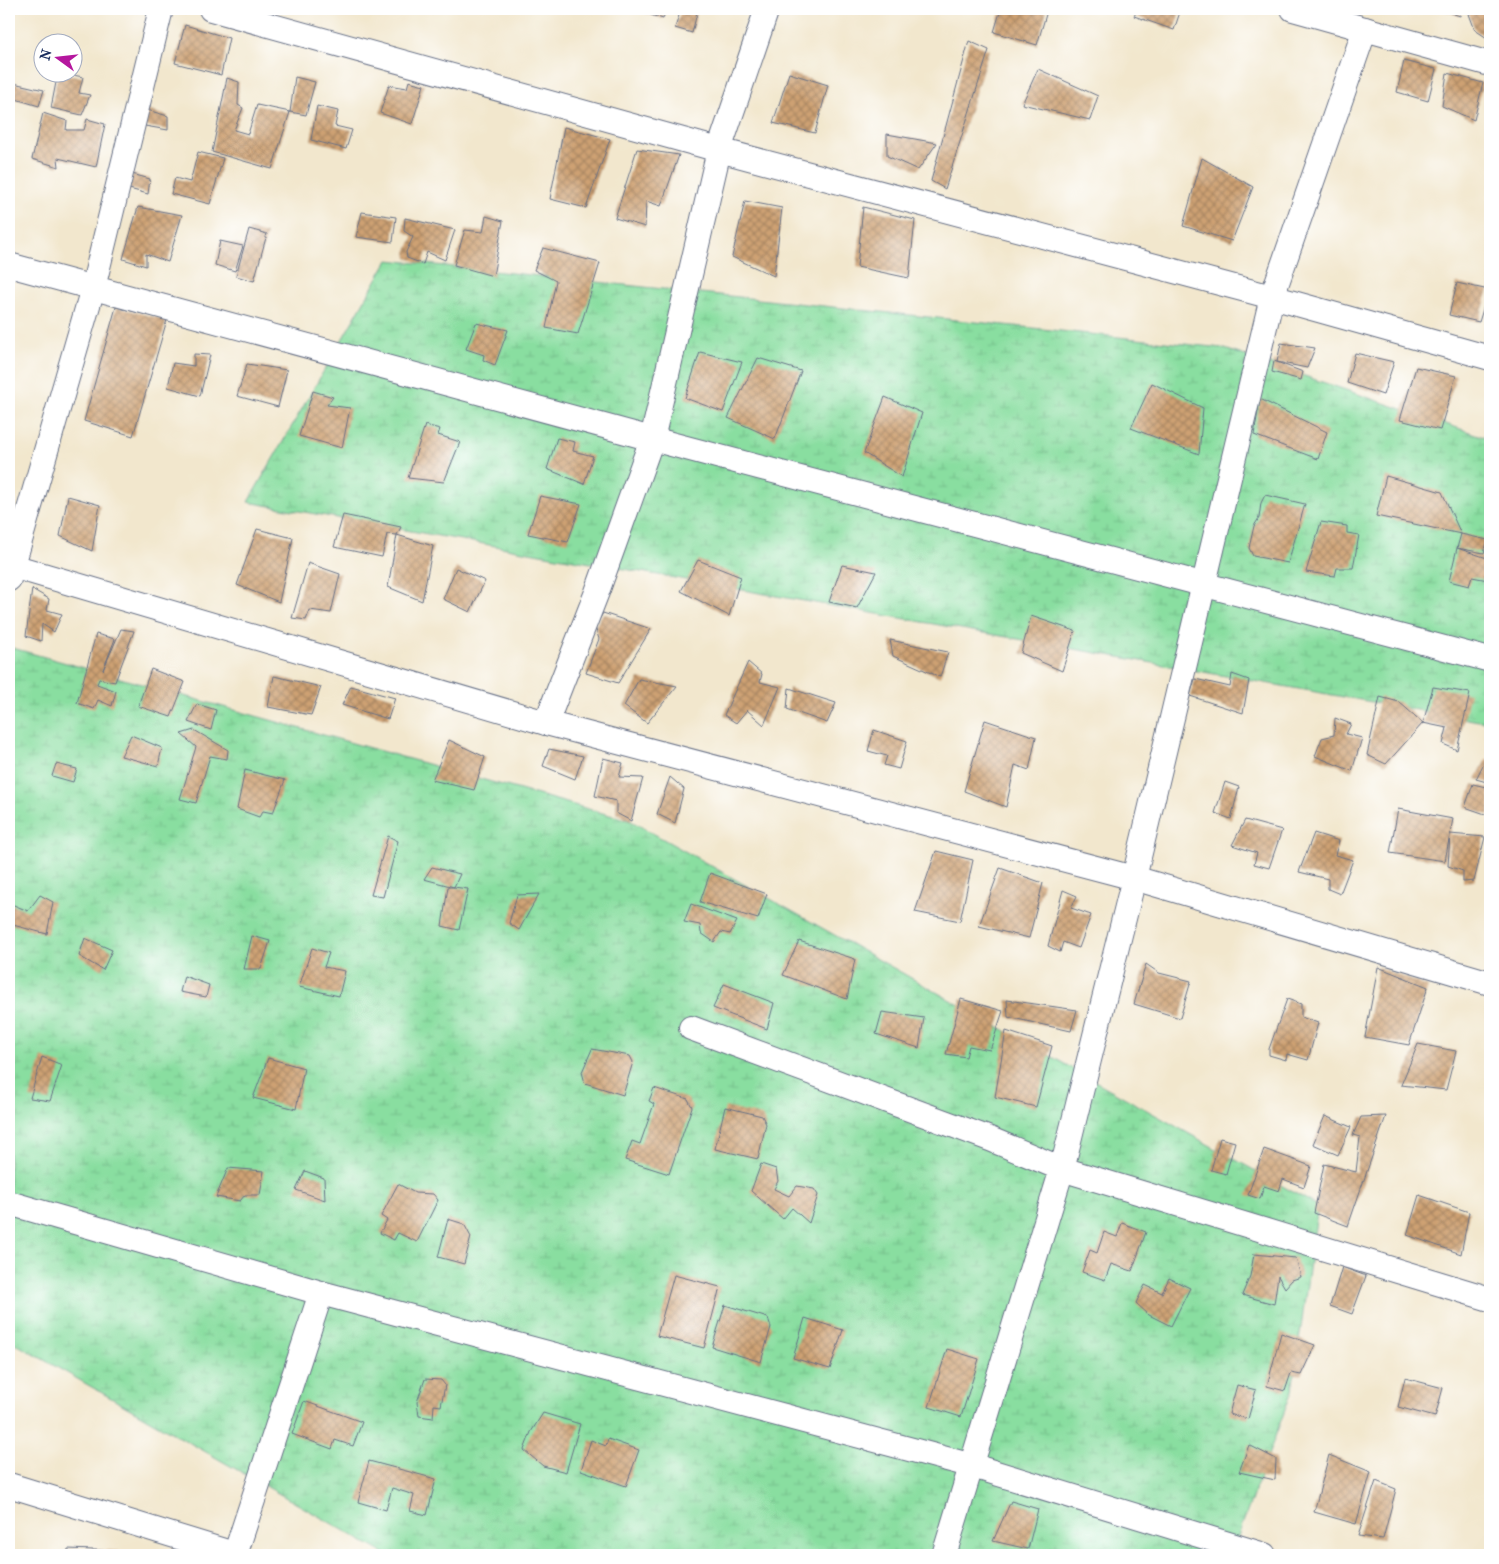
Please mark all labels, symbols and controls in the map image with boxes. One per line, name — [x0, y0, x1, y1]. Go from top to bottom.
north arrow — [32, 32, 82, 82]
text: N — [36, 47, 56, 62]

